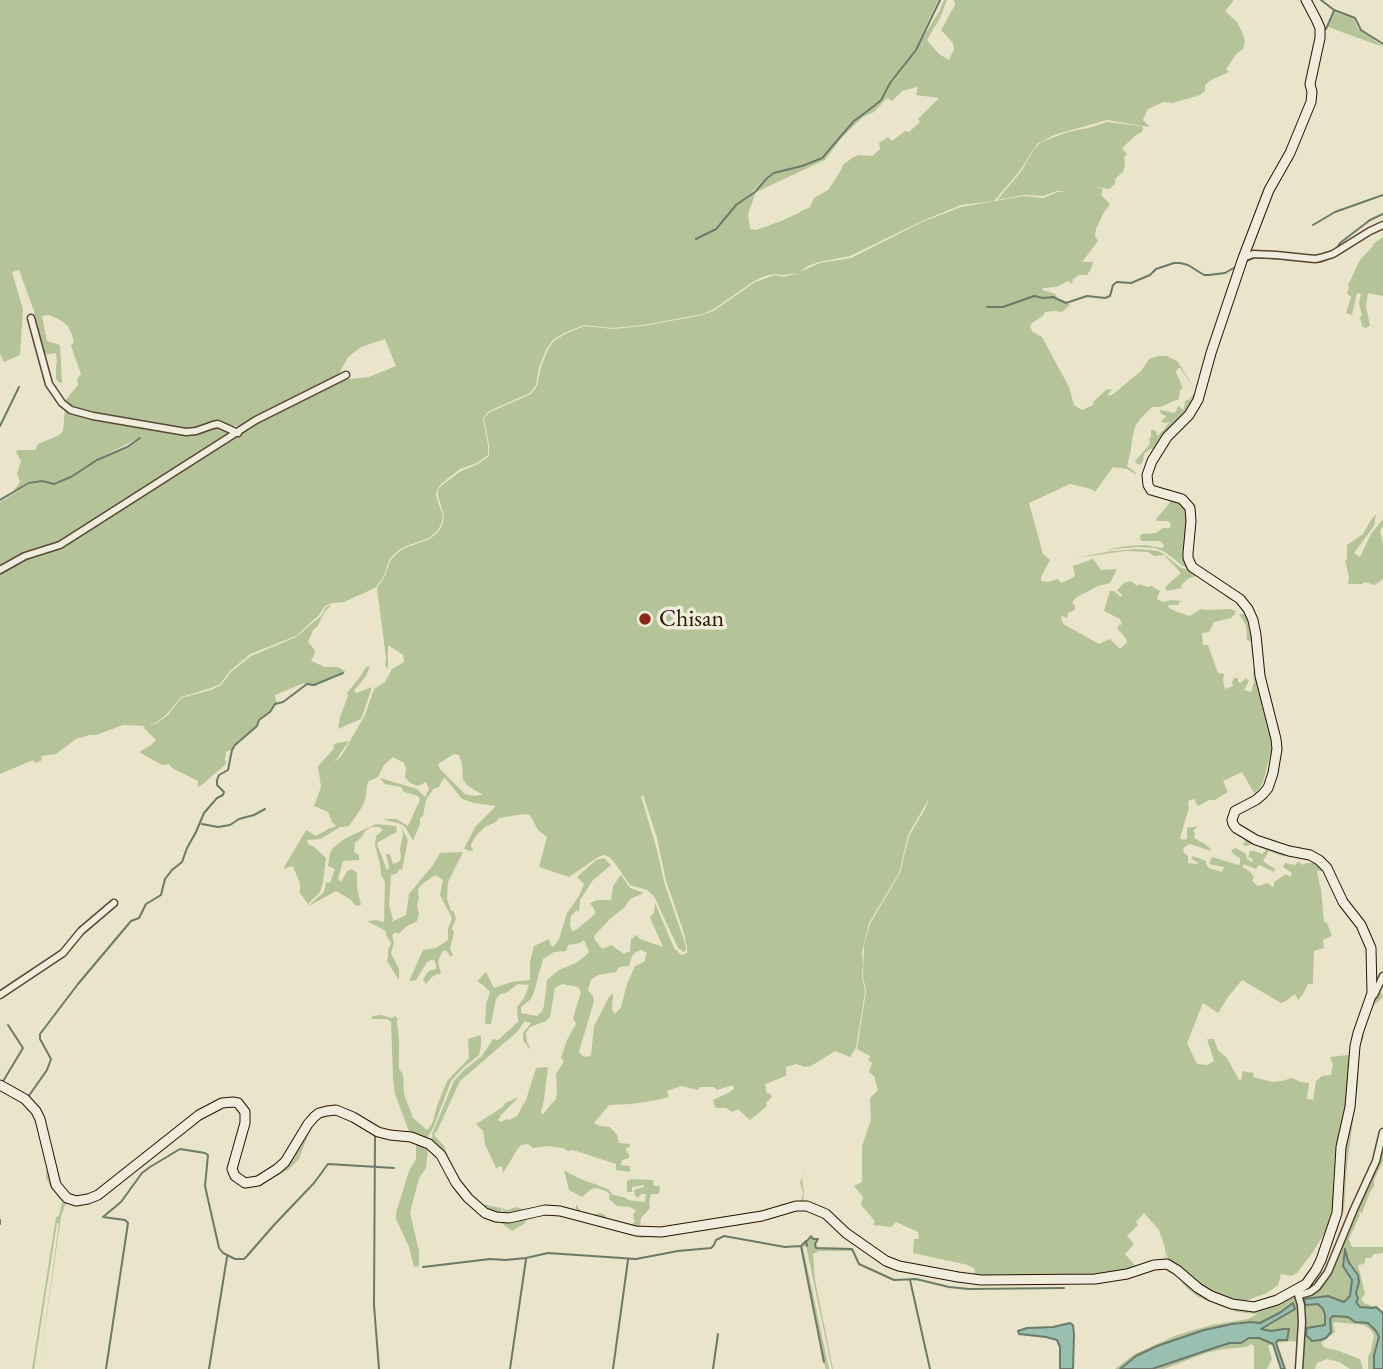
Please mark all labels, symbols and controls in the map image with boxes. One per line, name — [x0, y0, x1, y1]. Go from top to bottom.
place label: Chisan — [659, 605, 724, 633]
marker: Chisan — [637, 611, 653, 627]

